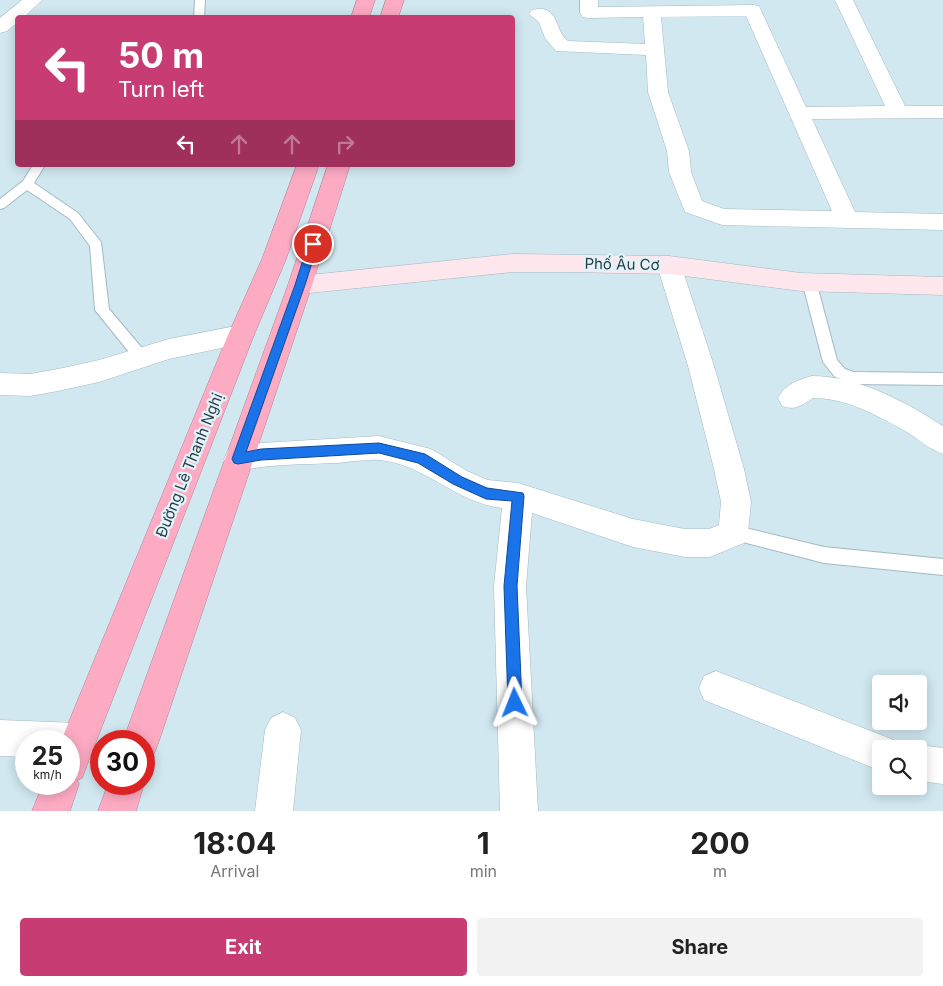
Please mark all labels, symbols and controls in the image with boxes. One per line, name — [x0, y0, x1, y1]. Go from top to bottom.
text: 50 m — [118, 34, 204, 76]
icon: left — [35, 35, 100, 100]
text: Turn left — [118, 76, 204, 102]
icon: left — [172, 130, 200, 158]
icon: ahead — [225, 130, 253, 158]
icon: ahead — [278, 130, 306, 158]
icon: right — [331, 130, 359, 158]
pin — [292, 223, 334, 265]
icon: arrive — [299, 230, 327, 258]
street label: Phố Âu Cơ — [584, 254, 660, 274]
street label: Đường Lê Thanh Nghị — [151, 390, 227, 540]
map controls — [872, 675, 927, 795]
button: sound — [872, 675, 927, 730]
position arrow — [488, 676, 540, 728]
speed limit sign: 30 — [90, 730, 155, 795]
button: search — [872, 740, 927, 795]
text: 25 — [32, 741, 63, 771]
text: km/h — [33, 767, 62, 782]
text: 18:04 — [193, 825, 276, 861]
text: 1 — [477, 825, 490, 861]
text: 200 — [690, 825, 750, 861]
text: Arrival — [210, 861, 259, 881]
text: min — [470, 861, 497, 881]
text: m — [713, 861, 727, 881]
button: Exit — [20, 918, 467, 976]
button: Share — [477, 918, 923, 976]

